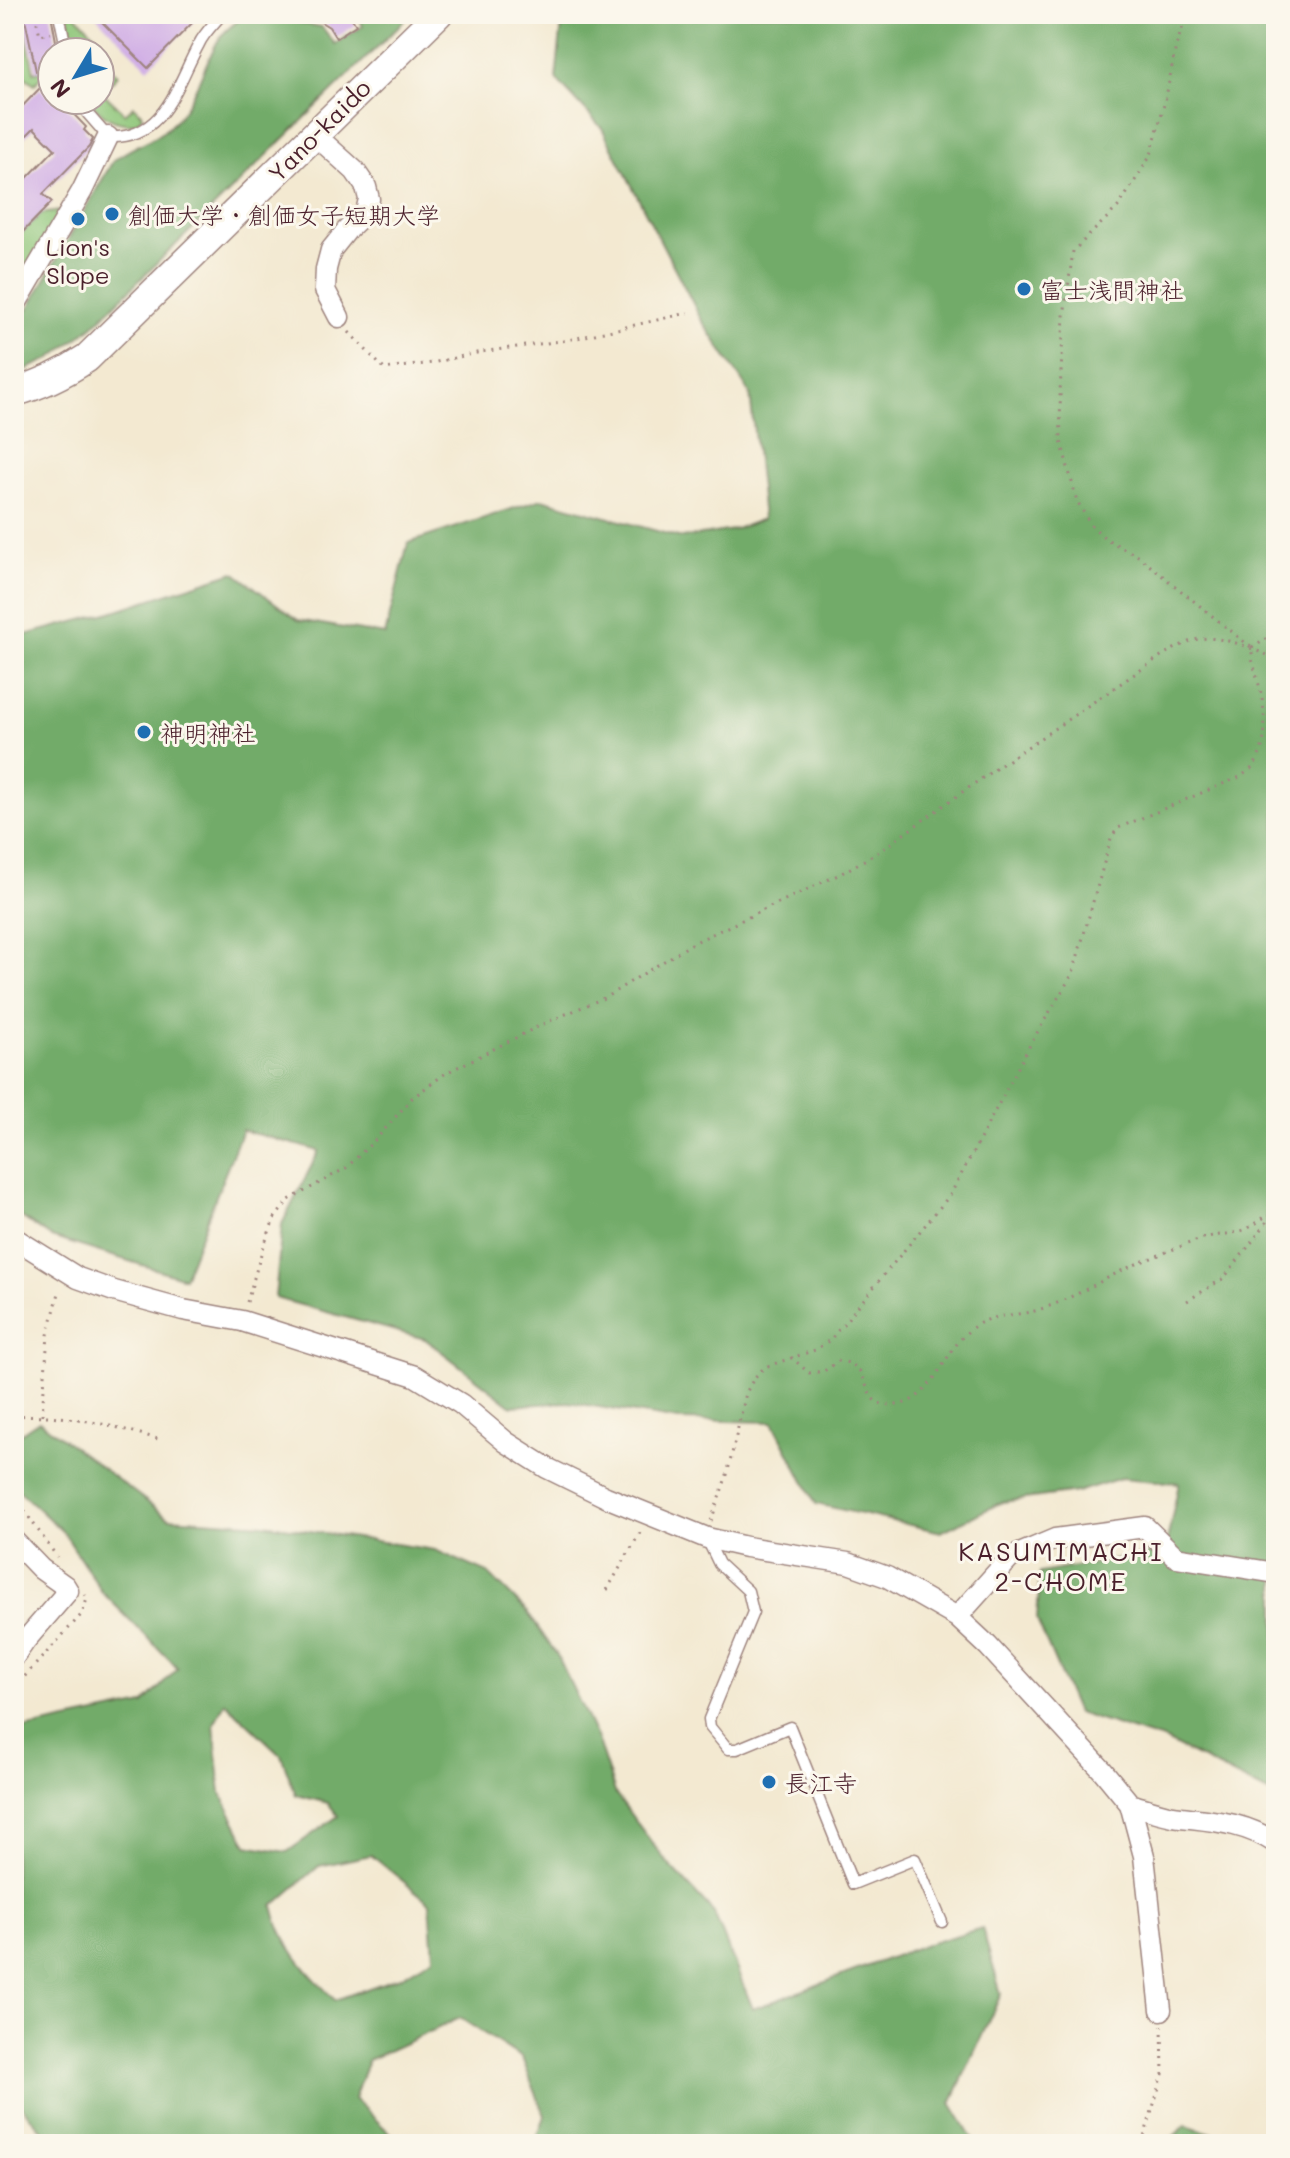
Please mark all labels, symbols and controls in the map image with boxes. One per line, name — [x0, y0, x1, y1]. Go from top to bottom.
north arrow — [36, 36, 116, 116]
street label: Yano-kaido — [261, 72, 377, 188]
text: N — [43, 73, 76, 104]
place label: 創価大学・創価女子短期大学 — [128, 199, 440, 230]
marker: 創価大学・創価女子短期大学 — [103, 205, 121, 223]
marker: Lion's Slope — [69, 210, 87, 228]
place label: Lion's Slope — [46, 231, 110, 290]
place label: 富士浅間神社 — [1040, 274, 1184, 305]
marker: 富士浅間神社 — [1015, 280, 1033, 298]
place label: 神明神社 — [160, 717, 256, 748]
marker: 神明神社 — [135, 723, 153, 741]
district label: KASUMIMACHI 2-CHOME — [958, 1534, 1164, 1598]
place label: 長江寺 — [785, 1767, 857, 1798]
marker: 長江寺 — [760, 1773, 778, 1791]

